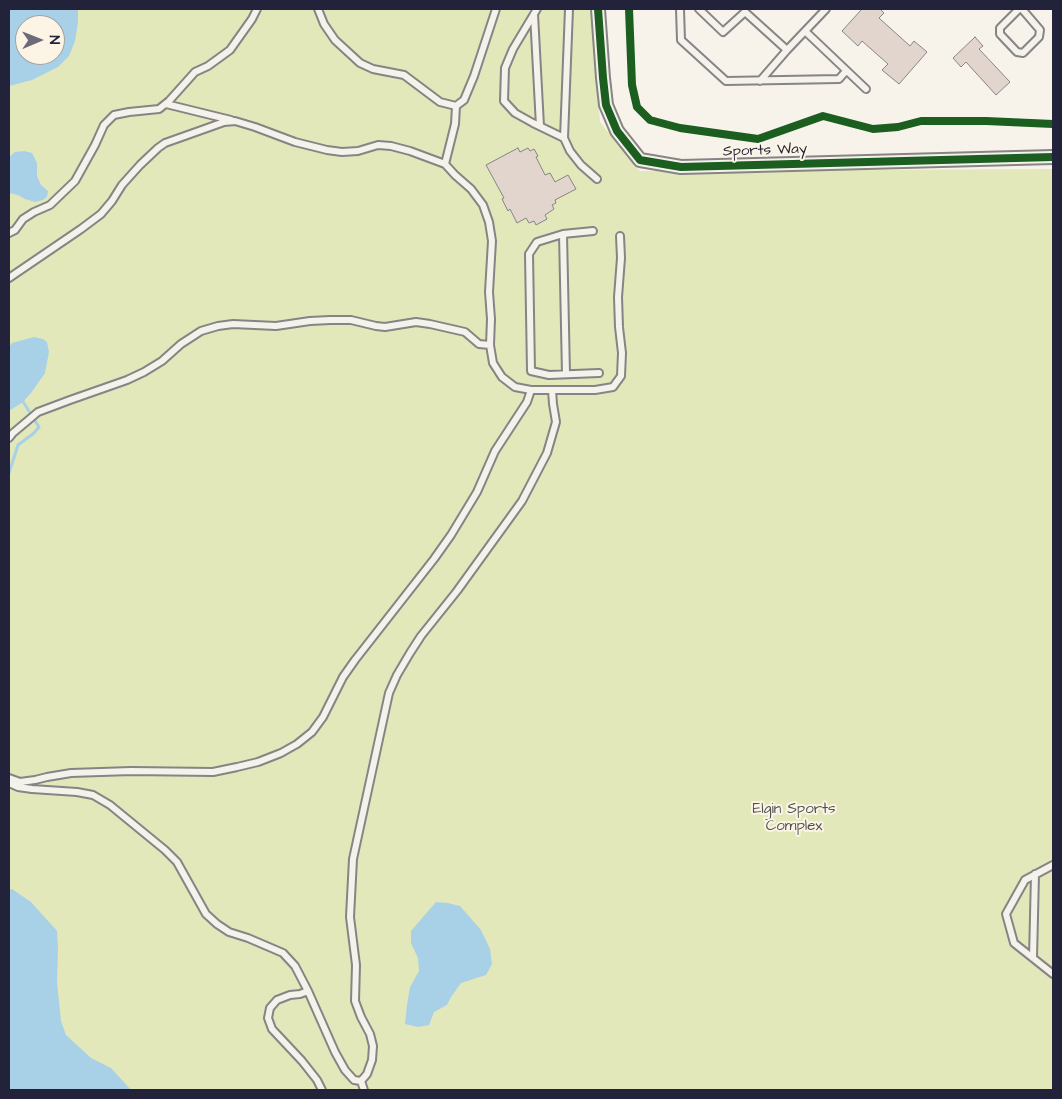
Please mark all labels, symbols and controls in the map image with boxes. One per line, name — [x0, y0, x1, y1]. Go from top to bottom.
north arrow — [15, 15, 65, 65]
text: N — [44, 35, 64, 44]
street label: Sports Way — [723, 141, 807, 161]
park label: Elgin Sports Complex — [752, 801, 836, 836]

